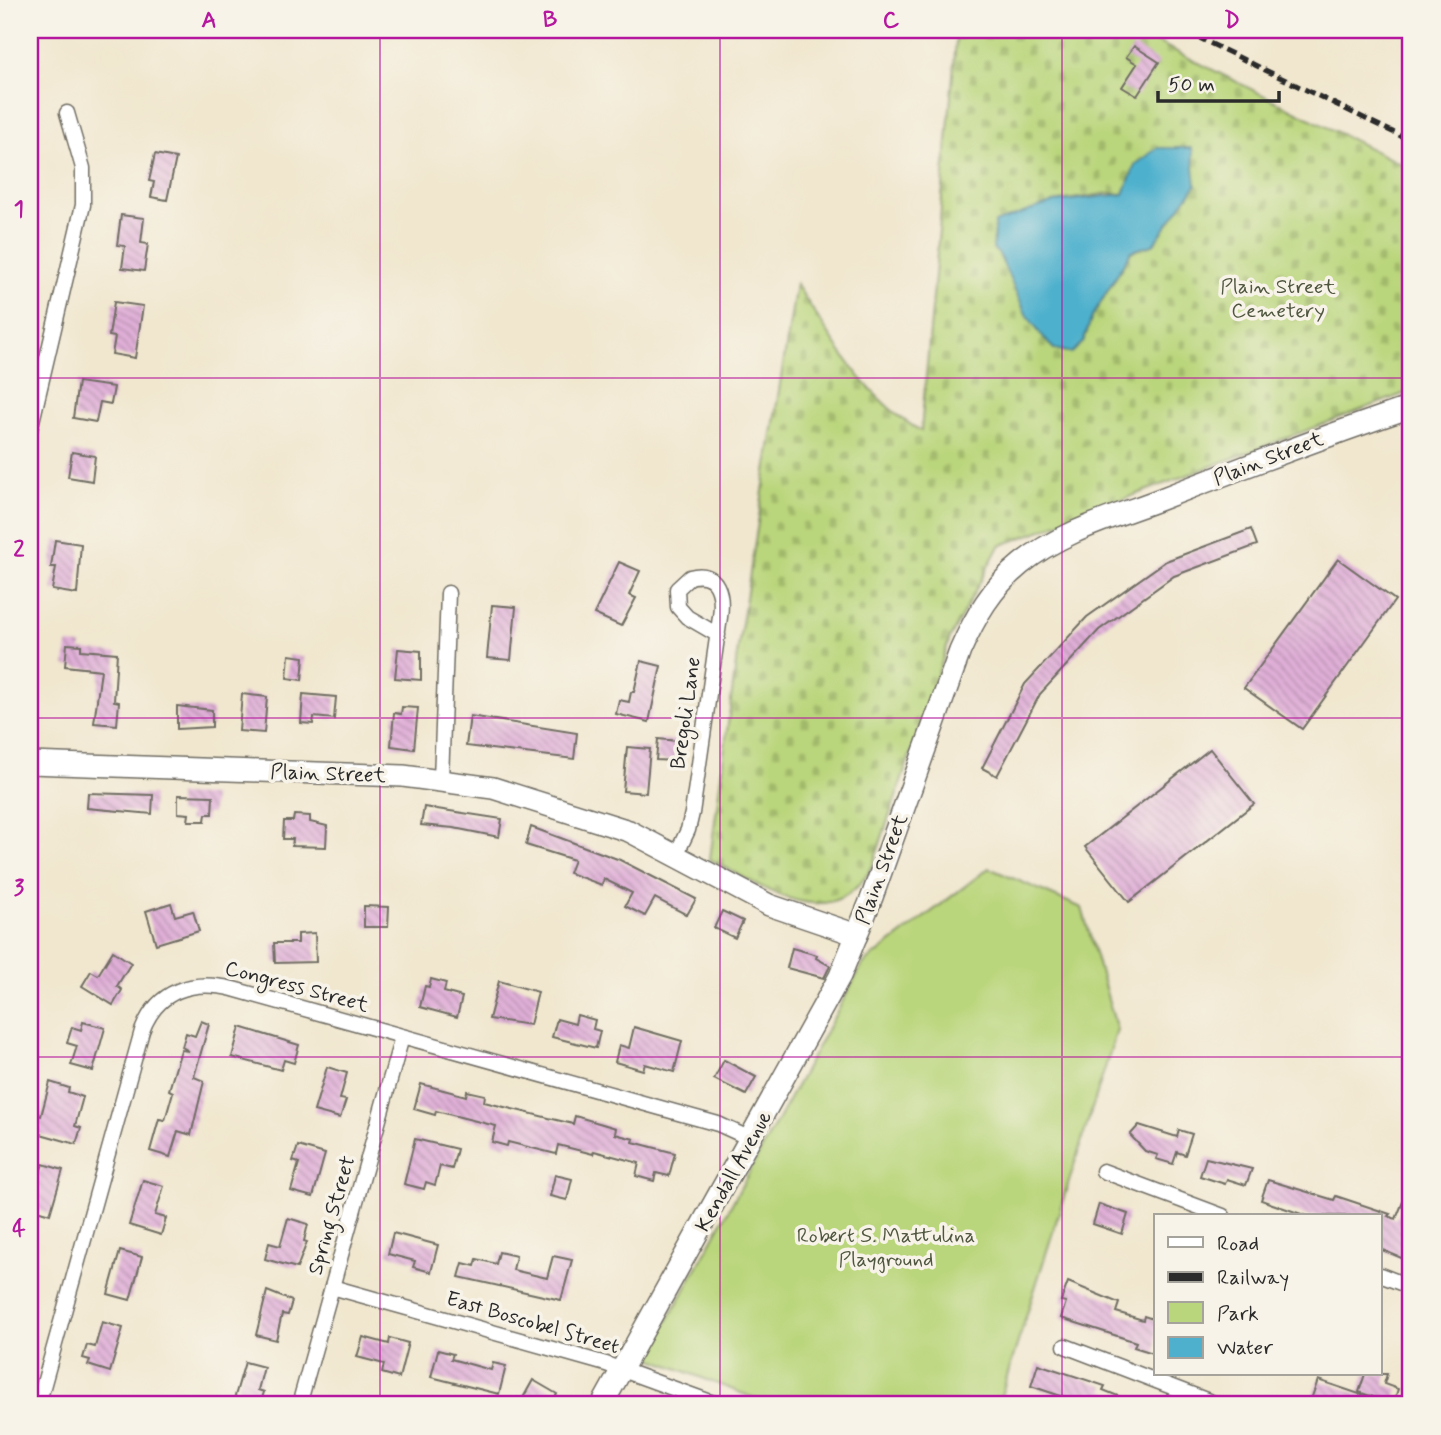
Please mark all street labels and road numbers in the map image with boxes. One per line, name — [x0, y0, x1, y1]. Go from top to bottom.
street label: Plain Street — [1209, 425, 1328, 493]
street label: Bregoli Lane — [664, 655, 709, 771]
street label: Plain Street — [270, 758, 387, 790]
street label: Plain Street — [849, 810, 915, 928]
street label: Congress Street — [222, 954, 372, 1021]
street label: Kendall Avenue — [689, 1106, 779, 1237]
street label: Spring Street — [302, 1152, 364, 1279]
street label: East Boscobel Street — [443, 1285, 623, 1361]

